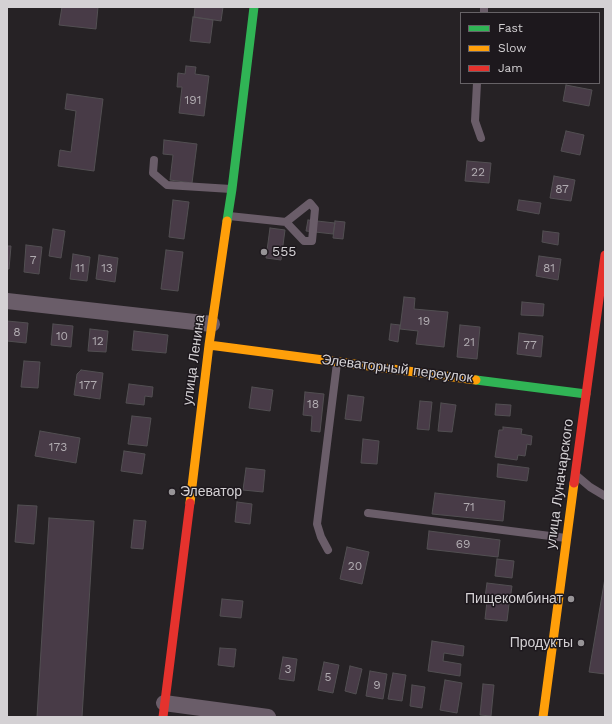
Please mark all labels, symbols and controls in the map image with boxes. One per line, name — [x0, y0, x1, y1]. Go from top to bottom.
legend — [460, 12, 600, 84]
text: Fast — [498, 21, 523, 35]
text: Slow — [498, 41, 526, 55]
text: Jam — [498, 61, 523, 75]
house number: 191 — [185, 93, 201, 107]
house number: 22 — [471, 165, 485, 179]
house number: 87 — [555, 182, 569, 196]
place label: 555 — [272, 244, 296, 260]
marker: 555 — [259, 247, 269, 257]
house number: 7 — [30, 253, 36, 267]
house number: 11 — [75, 261, 85, 275]
house number: 13 — [101, 261, 113, 275]
house number: 81 — [543, 261, 555, 275]
street label: улица Ленина — [179, 314, 209, 406]
house number: 19 — [418, 314, 430, 328]
house number: 8 — [13, 325, 21, 339]
house number: 10 — [56, 329, 68, 343]
house number: 12 — [92, 334, 104, 348]
house number: 21 — [463, 335, 475, 349]
house number: 77 — [523, 338, 537, 352]
street label: Элеваторный переулок — [320, 351, 474, 387]
house number: 177 — [79, 378, 97, 392]
house number: 18 — [307, 397, 319, 411]
street label: улица Луначарского — [543, 418, 577, 550]
house number: 173 — [49, 440, 67, 454]
place label: Элеватор — [180, 484, 242, 500]
marker: Элеватор — [167, 487, 177, 497]
house number: 71 — [463, 500, 475, 514]
house number: 69 — [456, 537, 470, 551]
house number: 20 — [348, 559, 362, 573]
place label: Пищекомбинат — [465, 591, 563, 607]
marker: Пищекомбинат — [566, 594, 576, 604]
place label: Продукты — [510, 635, 573, 651]
marker: Продукты — [576, 638, 586, 648]
house number: 3 — [285, 662, 291, 676]
house number: 5 — [325, 670, 331, 684]
house number: 9 — [373, 678, 381, 692]

